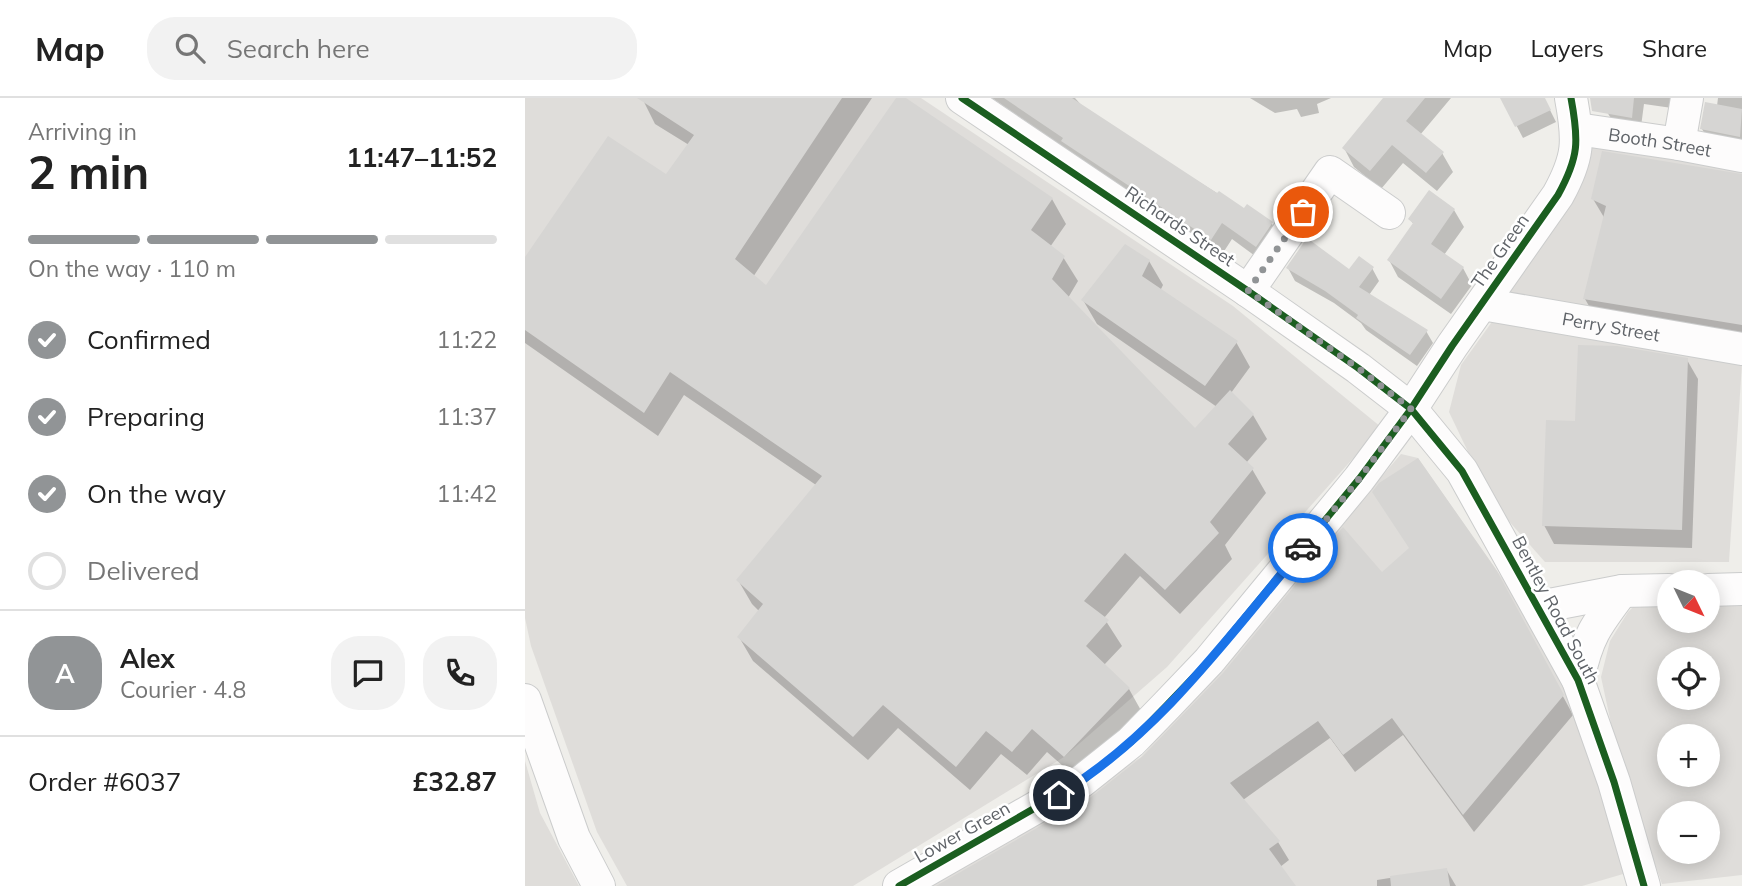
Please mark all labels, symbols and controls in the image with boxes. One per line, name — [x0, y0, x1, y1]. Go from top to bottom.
search box — [147, 17, 637, 80]
text: Map — [35, 28, 105, 69]
icon: search — [171, 29, 209, 67]
text: Search here — [227, 32, 370, 65]
text: Map — [1443, 33, 1492, 63]
text: Layers — [1530, 33, 1604, 63]
text: Share — [1642, 33, 1707, 63]
text: Arriving in — [28, 117, 137, 146]
street label: Booth Street — [1607, 122, 1714, 161]
text: 11:47–11:52 — [346, 141, 497, 174]
text: 2 min — [28, 143, 149, 201]
street label: Richards Street — [1121, 181, 1239, 271]
pin — [1273, 182, 1333, 242]
icon: bag — [1284, 193, 1322, 231]
street label: The Green — [1466, 209, 1534, 293]
text: On the way · 110 m — [28, 254, 236, 283]
street label: Perry Street — [1560, 307, 1662, 346]
icon: check — [28, 321, 66, 359]
text: Confirmed — [87, 323, 211, 356]
text: 11:22 — [437, 325, 497, 354]
icon: check — [28, 398, 66, 436]
text: Preparing — [87, 400, 205, 433]
text: 11:37 — [437, 402, 497, 431]
icon: check — [28, 475, 66, 513]
text: On the way — [87, 477, 226, 510]
text: 11:42 — [437, 479, 497, 508]
courier — [1268, 513, 1338, 583]
icon: car — [1284, 529, 1322, 567]
street label: Bentley Road South — [1507, 532, 1605, 688]
text: Delivered — [87, 554, 200, 587]
north arrow — [1657, 570, 1720, 634]
map controls — [1657, 570, 1720, 864]
button: chat — [331, 636, 405, 710]
button: phone — [423, 636, 497, 710]
text: Alex — [120, 642, 175, 675]
button: locate — [1657, 647, 1720, 710]
text: A — [55, 657, 75, 690]
text: Courier · 4.8 — [120, 675, 246, 704]
button: + — [1657, 724, 1720, 787]
text: Order #6037 — [28, 765, 181, 798]
text: £32.87 — [413, 765, 497, 798]
pin — [1029, 765, 1089, 825]
icon: home — [1040, 776, 1078, 814]
street label: Lower Green — [910, 796, 1014, 868]
button: − — [1657, 801, 1720, 864]

